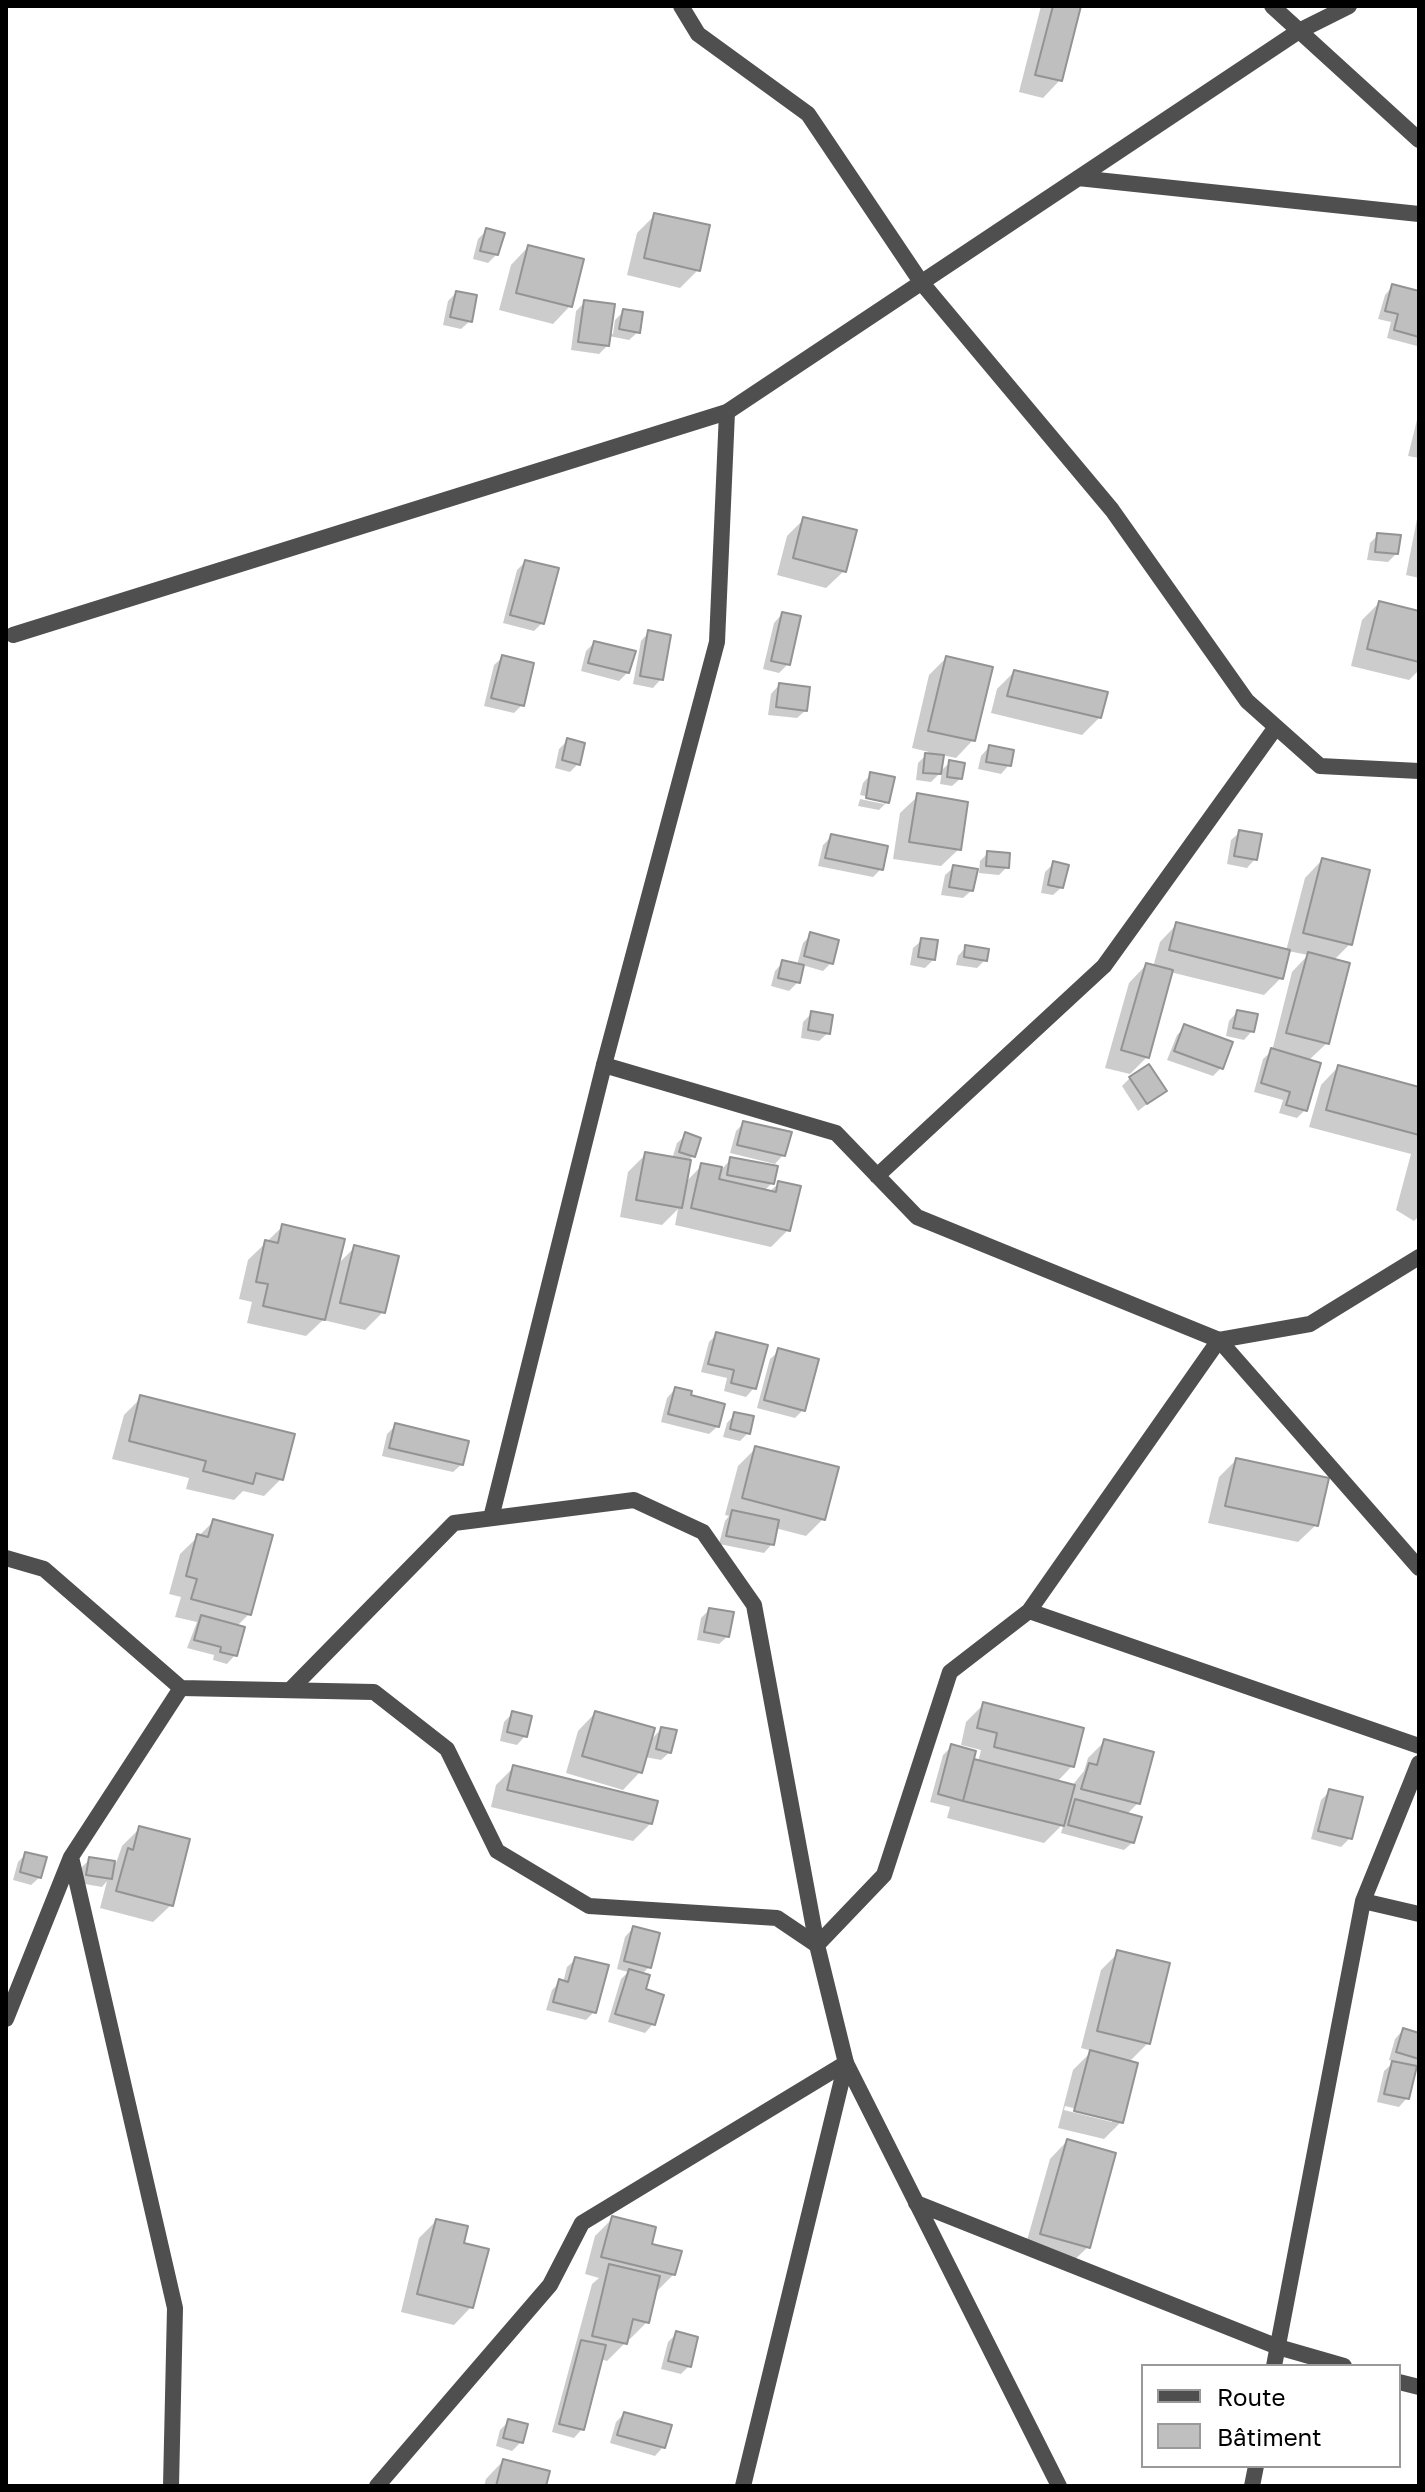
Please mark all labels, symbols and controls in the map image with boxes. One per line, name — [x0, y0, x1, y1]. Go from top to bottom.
legend — [1141, 2364, 1401, 2468]
text: Route — [1217, 2382, 1286, 2411]
text: Bâtiment — [1217, 2422, 1322, 2451]

